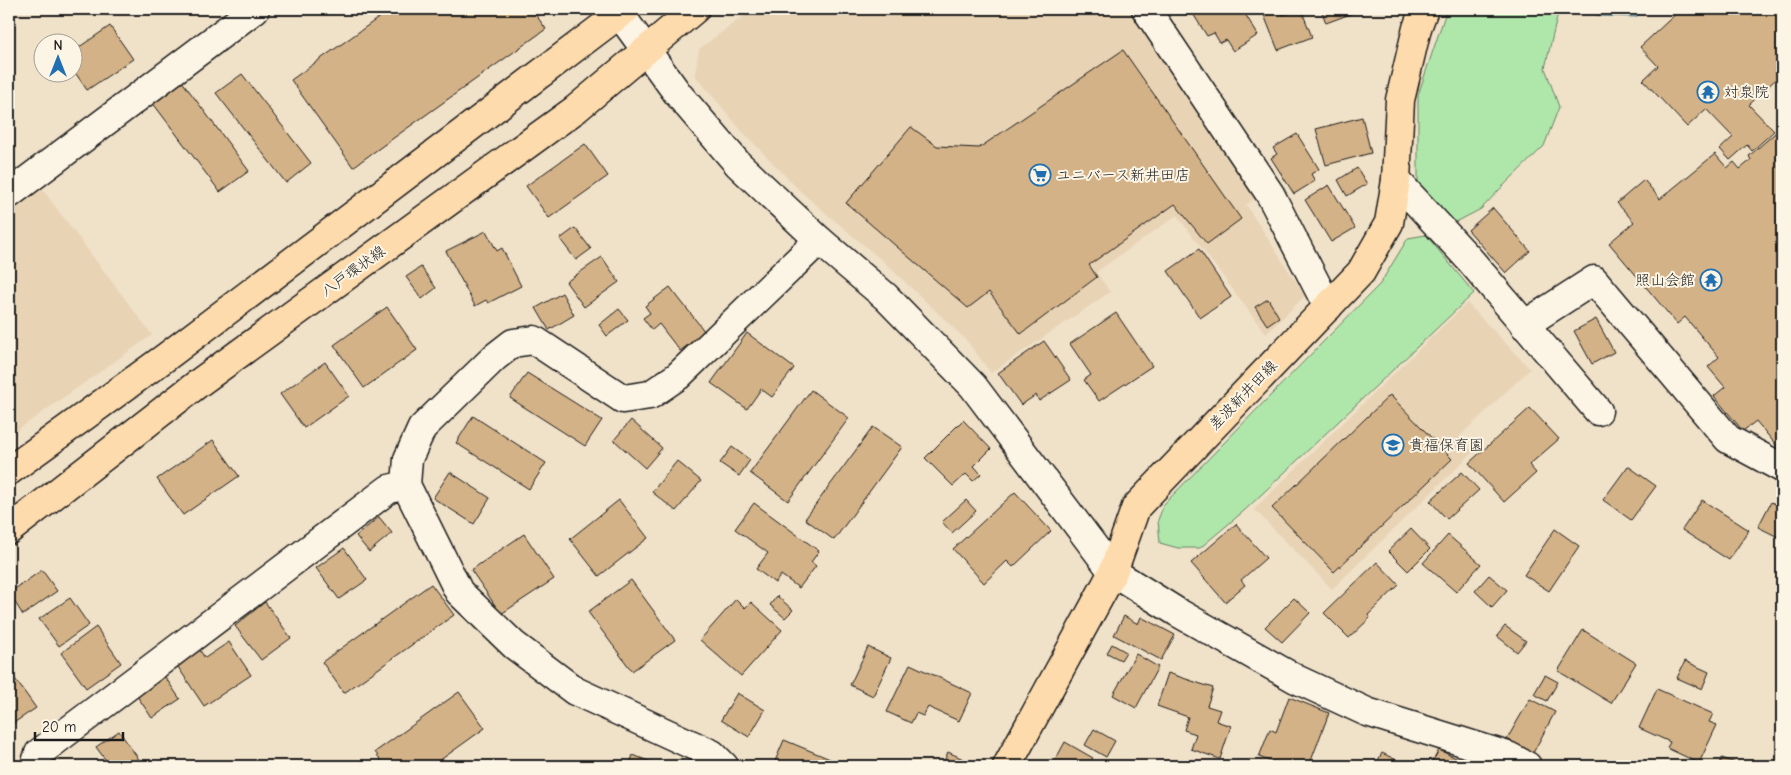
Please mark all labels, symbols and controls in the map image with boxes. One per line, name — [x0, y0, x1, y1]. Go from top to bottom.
north arrow — [32, 32, 82, 82]
text: N — [53, 37, 63, 54]
temple icon: 対泉院 — [1696, 80, 1720, 104]
place label: 対泉院 — [1724, 83, 1769, 101]
supermarket icon: ユニバース新井田店 — [1028, 163, 1052, 187]
place label: ユニバース新井田店 — [1056, 166, 1190, 184]
street label: 八戸環状線 — [317, 242, 389, 300]
temple icon: 照山会館 — [1699, 268, 1723, 292]
place label: 照山会館 — [1635, 271, 1695, 289]
street label: 差波新井田線 — [1205, 356, 1281, 434]
school or university icon: 貴福保育園 — [1381, 433, 1405, 457]
place label: 貴福保育園 — [1409, 436, 1484, 454]
scale bar — [35, 710, 122, 742]
text: 20 m — [42, 718, 76, 736]

